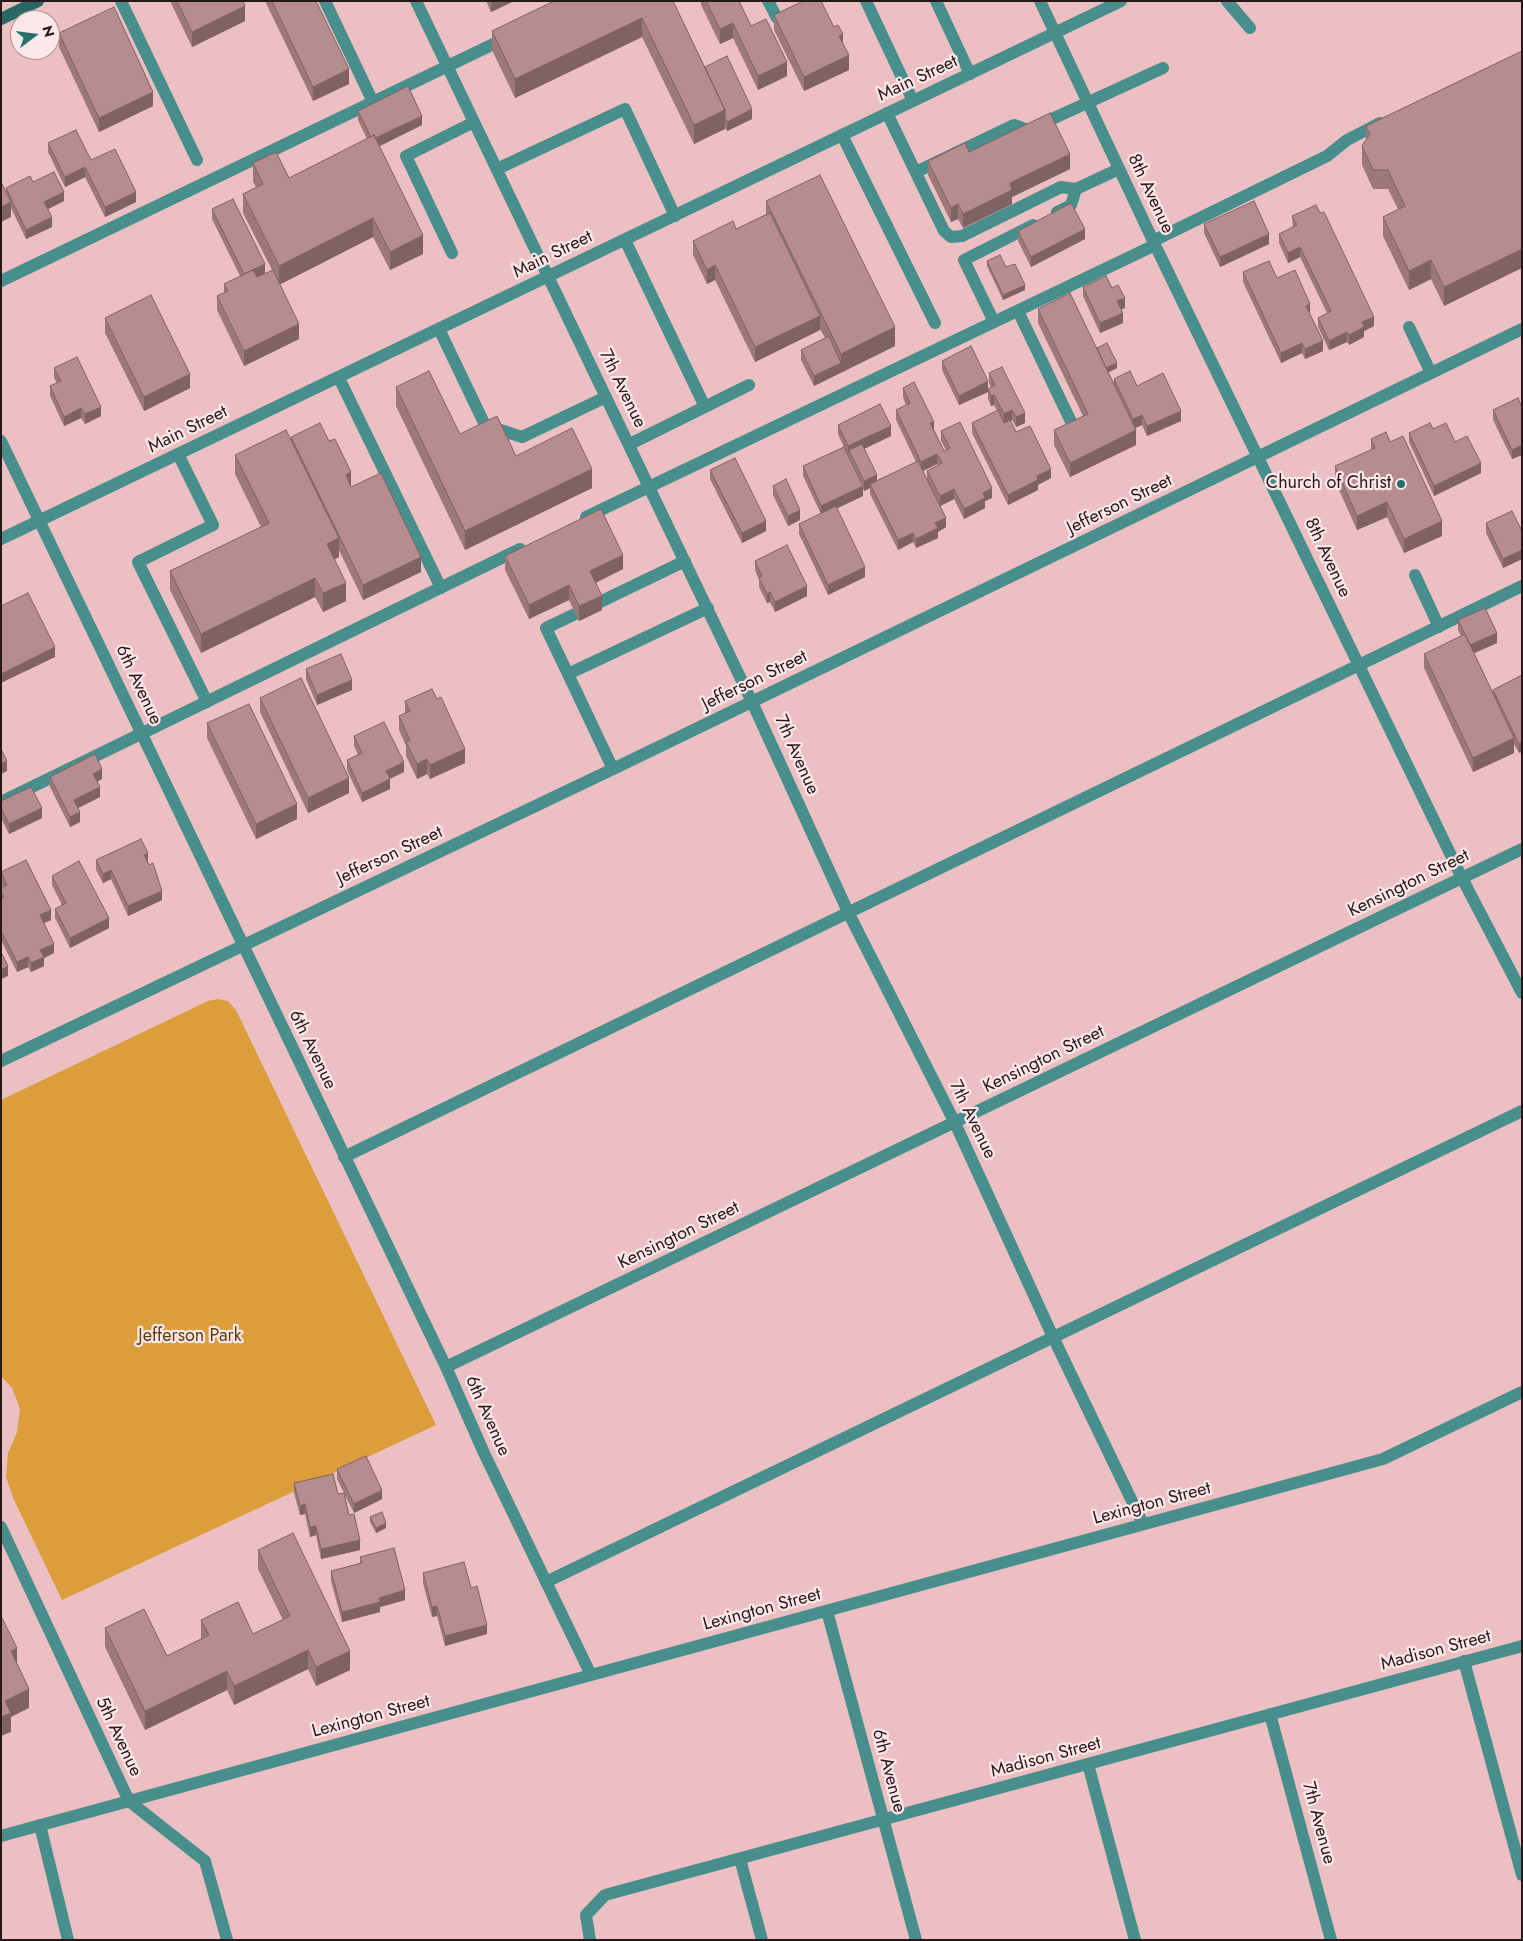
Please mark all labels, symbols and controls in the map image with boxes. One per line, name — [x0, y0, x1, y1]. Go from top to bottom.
north arrow — [10, 10, 60, 60]
text: N — [37, 23, 60, 39]
street label: Main Street — [875, 51, 961, 107]
street label: 8th Avenue — [1122, 151, 1178, 237]
street label: Main Street — [510, 227, 596, 283]
street label: 7th Avenue — [594, 346, 650, 432]
street label: Main Street — [145, 402, 231, 458]
street label: Jefferson Street — [1064, 470, 1176, 540]
place label: Church of Christ — [1266, 473, 1391, 495]
marker: Church of Christ — [1395, 478, 1407, 490]
street label: 8th Avenue — [1299, 515, 1355, 601]
street label: 6th Avenue — [110, 642, 166, 728]
street label: Jefferson Street — [699, 646, 811, 716]
street label: 7th Avenue — [769, 712, 823, 798]
street label: Jefferson Street — [334, 822, 446, 890]
street label: Kensington Street — [1345, 845, 1473, 923]
street label: 6th Avenue — [284, 1007, 340, 1093]
street label: Kensington Street — [980, 1021, 1108, 1099]
street label: 7th Avenue — [944, 1077, 1000, 1163]
street label: Kensington Street — [615, 1197, 743, 1275]
park label: Jefferson Park — [138, 1326, 242, 1348]
street label: 6th Avenue — [460, 1373, 514, 1459]
street label: Lexington Street — [1091, 1478, 1213, 1530]
street label: Lexington Street — [701, 1584, 823, 1636]
street label: Madison Street — [1379, 1626, 1493, 1676]
street label: Lexington Street — [310, 1691, 432, 1743]
street label: 5th Avenue — [90, 1694, 146, 1780]
street label: 6th Avenue — [866, 1727, 910, 1815]
street label: Madison Street — [989, 1733, 1103, 1783]
street label: 7th Avenue — [1297, 1779, 1339, 1867]

